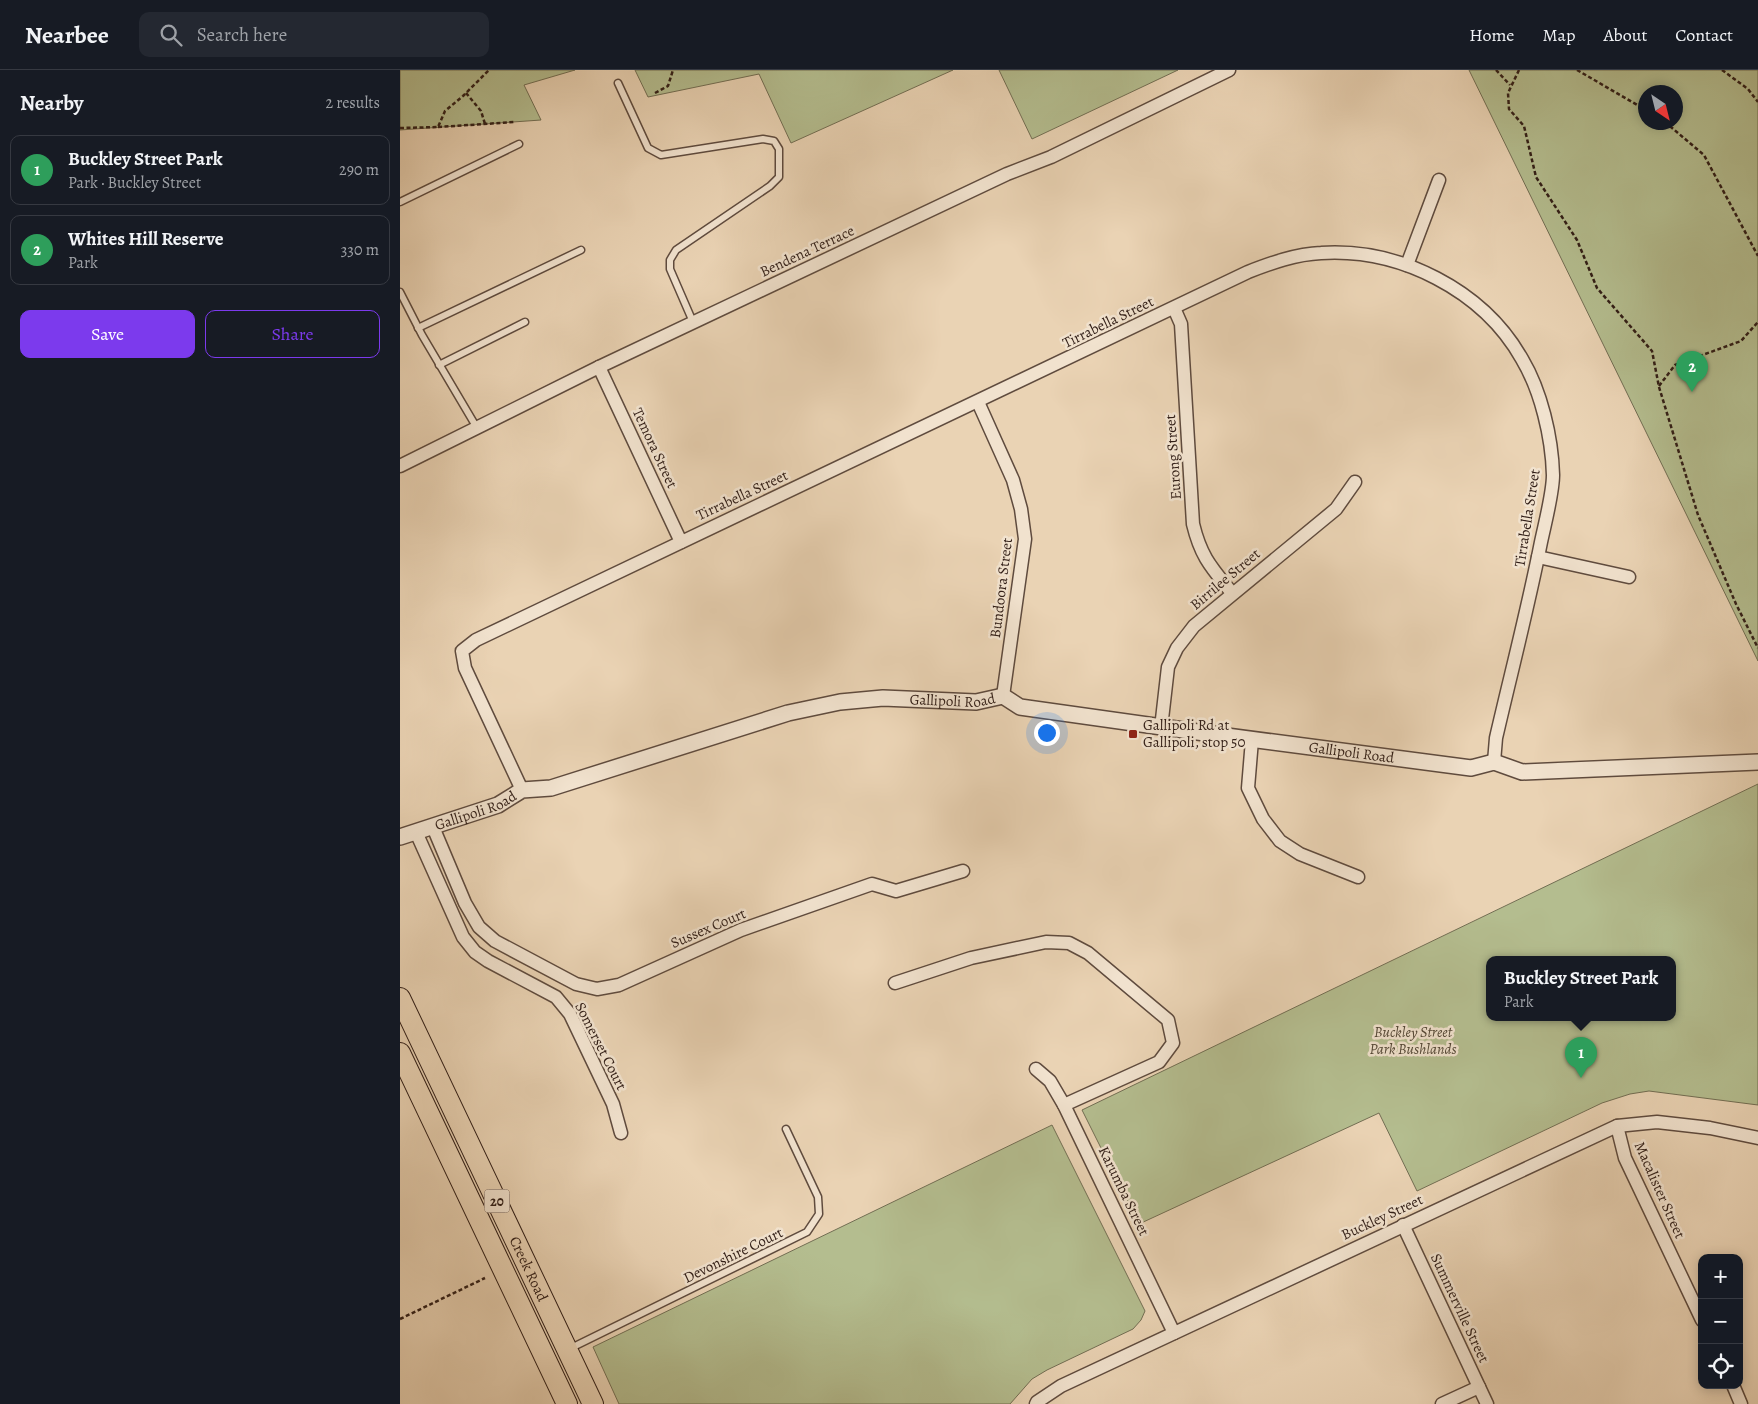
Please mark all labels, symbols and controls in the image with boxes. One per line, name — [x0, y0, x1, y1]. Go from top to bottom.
search box — [139, 12, 489, 57]
text: Nearbee — [25, 19, 109, 51]
icon: search — [157, 21, 185, 49]
text: Search here — [197, 22, 287, 48]
text: Home — [1469, 23, 1514, 47]
text: Map — [1542, 23, 1575, 47]
text: About — [1603, 23, 1647, 47]
text: Contact — [1675, 23, 1733, 47]
north arrow — [1638, 85, 1683, 130]
text: Nearby — [20, 89, 83, 117]
text: 2 results — [325, 92, 380, 114]
text: Buckley Street Park — [68, 146, 223, 172]
text: 1 — [34, 159, 40, 181]
text: 290 m — [339, 159, 379, 181]
text: Park · Buckley Street — [68, 172, 201, 194]
street label: Bendena Terrace — [757, 220, 858, 282]
text: Whites Hill Reserve — [68, 226, 224, 252]
text: 2 — [33, 239, 41, 261]
text: 330 m — [341, 239, 379, 261]
text: Park — [68, 252, 98, 274]
street label: Tirrabella Street — [1059, 291, 1157, 353]
button: Save — [20, 310, 195, 358]
button: Share — [205, 310, 380, 358]
pin: 2 — [1676, 351, 1708, 392]
street label: Temora Street — [628, 405, 682, 491]
street label: Eurong Street — [1160, 414, 1186, 500]
street label: Tirrabella Street — [693, 465, 791, 525]
street label: Tirrabella Street — [1509, 468, 1545, 568]
street label: Bundoora Street — [985, 537, 1017, 639]
street label: Birrilee Street — [1186, 544, 1264, 614]
street label: Gallipoli Road — [909, 688, 998, 712]
place label: Gallipoli Rd at Gallipoli, stop 50 — [1143, 715, 1246, 752]
your location — [1034, 720, 1060, 746]
marker: Gallipoli Rd at Gallipoli, stop 50 — [1127, 728, 1139, 740]
street label: Gallipoli Road — [1308, 737, 1396, 768]
street label: Gallipoli Road — [432, 785, 521, 835]
street label: Sussex Court — [667, 903, 749, 953]
popup — [1486, 956, 1676, 1021]
text: Buckley Street Park — [1504, 965, 1658, 991]
text: Park — [1504, 991, 1534, 1013]
street label: Somerset Court — [570, 999, 632, 1093]
park label: Buckley Street Park Bushlands — [1369, 1022, 1457, 1059]
pin: 1 — [1565, 1037, 1597, 1078]
street label: Macalister Street — [1630, 1138, 1690, 1242]
street label: Karumba Street — [1094, 1143, 1154, 1239]
street label: Buckley Street — [1338, 1189, 1426, 1245]
road number: 20 — [484, 1190, 510, 1212]
street label: Devonshire Court — [680, 1222, 786, 1288]
street label: Creek Road — [505, 1233, 553, 1306]
street label: Summerville Street — [1426, 1250, 1494, 1366]
map controls — [1698, 1254, 1743, 1389]
button: + — [1698, 1254, 1743, 1299]
button: − — [1698, 1299, 1743, 1344]
button: locate — [1698, 1344, 1743, 1389]

